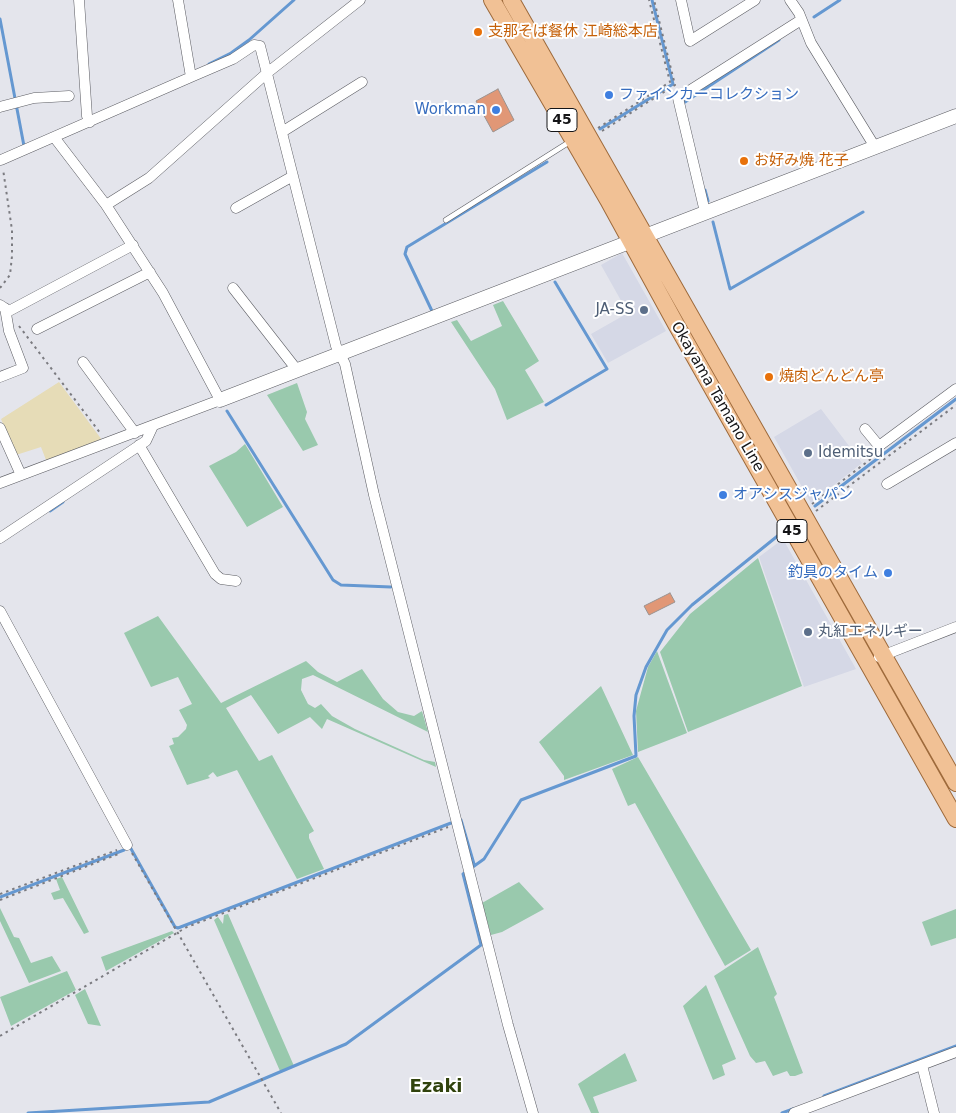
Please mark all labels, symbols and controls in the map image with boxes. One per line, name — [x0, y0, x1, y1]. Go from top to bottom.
place label: 支那そば餐休 江崎総本店 — [488, 23, 658, 41]
marker: 支那そば餐休 江崎総本店 — [472, 26, 484, 38]
place label: ファインカーコレクション — [619, 86, 799, 104]
marker: ファインカーコレクション — [603, 89, 615, 101]
place label: Workman — [415, 101, 486, 119]
marker: Workman — [490, 104, 502, 116]
road number: 45 — [547, 108, 577, 132]
place label: お好み焼 花子 — [754, 152, 849, 170]
marker: お好み焼 花子 — [738, 155, 750, 167]
place label: JA-SS — [595, 301, 634, 319]
marker: JA-SS — [638, 304, 650, 316]
street label: Okayama Tamano Line — [667, 319, 767, 475]
place label: 焼肉どんどん亭 — [779, 368, 884, 386]
marker: 焼肉どんどん亭 — [763, 371, 775, 383]
place label: Idemitsu — [818, 444, 883, 462]
marker: Idemitsu — [802, 447, 814, 459]
place label: オアシスジャパン — [733, 486, 853, 504]
marker: オアシスジャパン — [717, 489, 729, 501]
road number: 45 — [777, 520, 807, 542]
place label: 釣具のタイム — [788, 564, 878, 582]
marker: 釣具のタイム — [882, 567, 894, 579]
place label: 丸紅エネルギー — [818, 623, 923, 641]
marker: 丸紅エネルギー — [802, 626, 814, 638]
district label: Ezaki — [409, 1076, 463, 1098]

